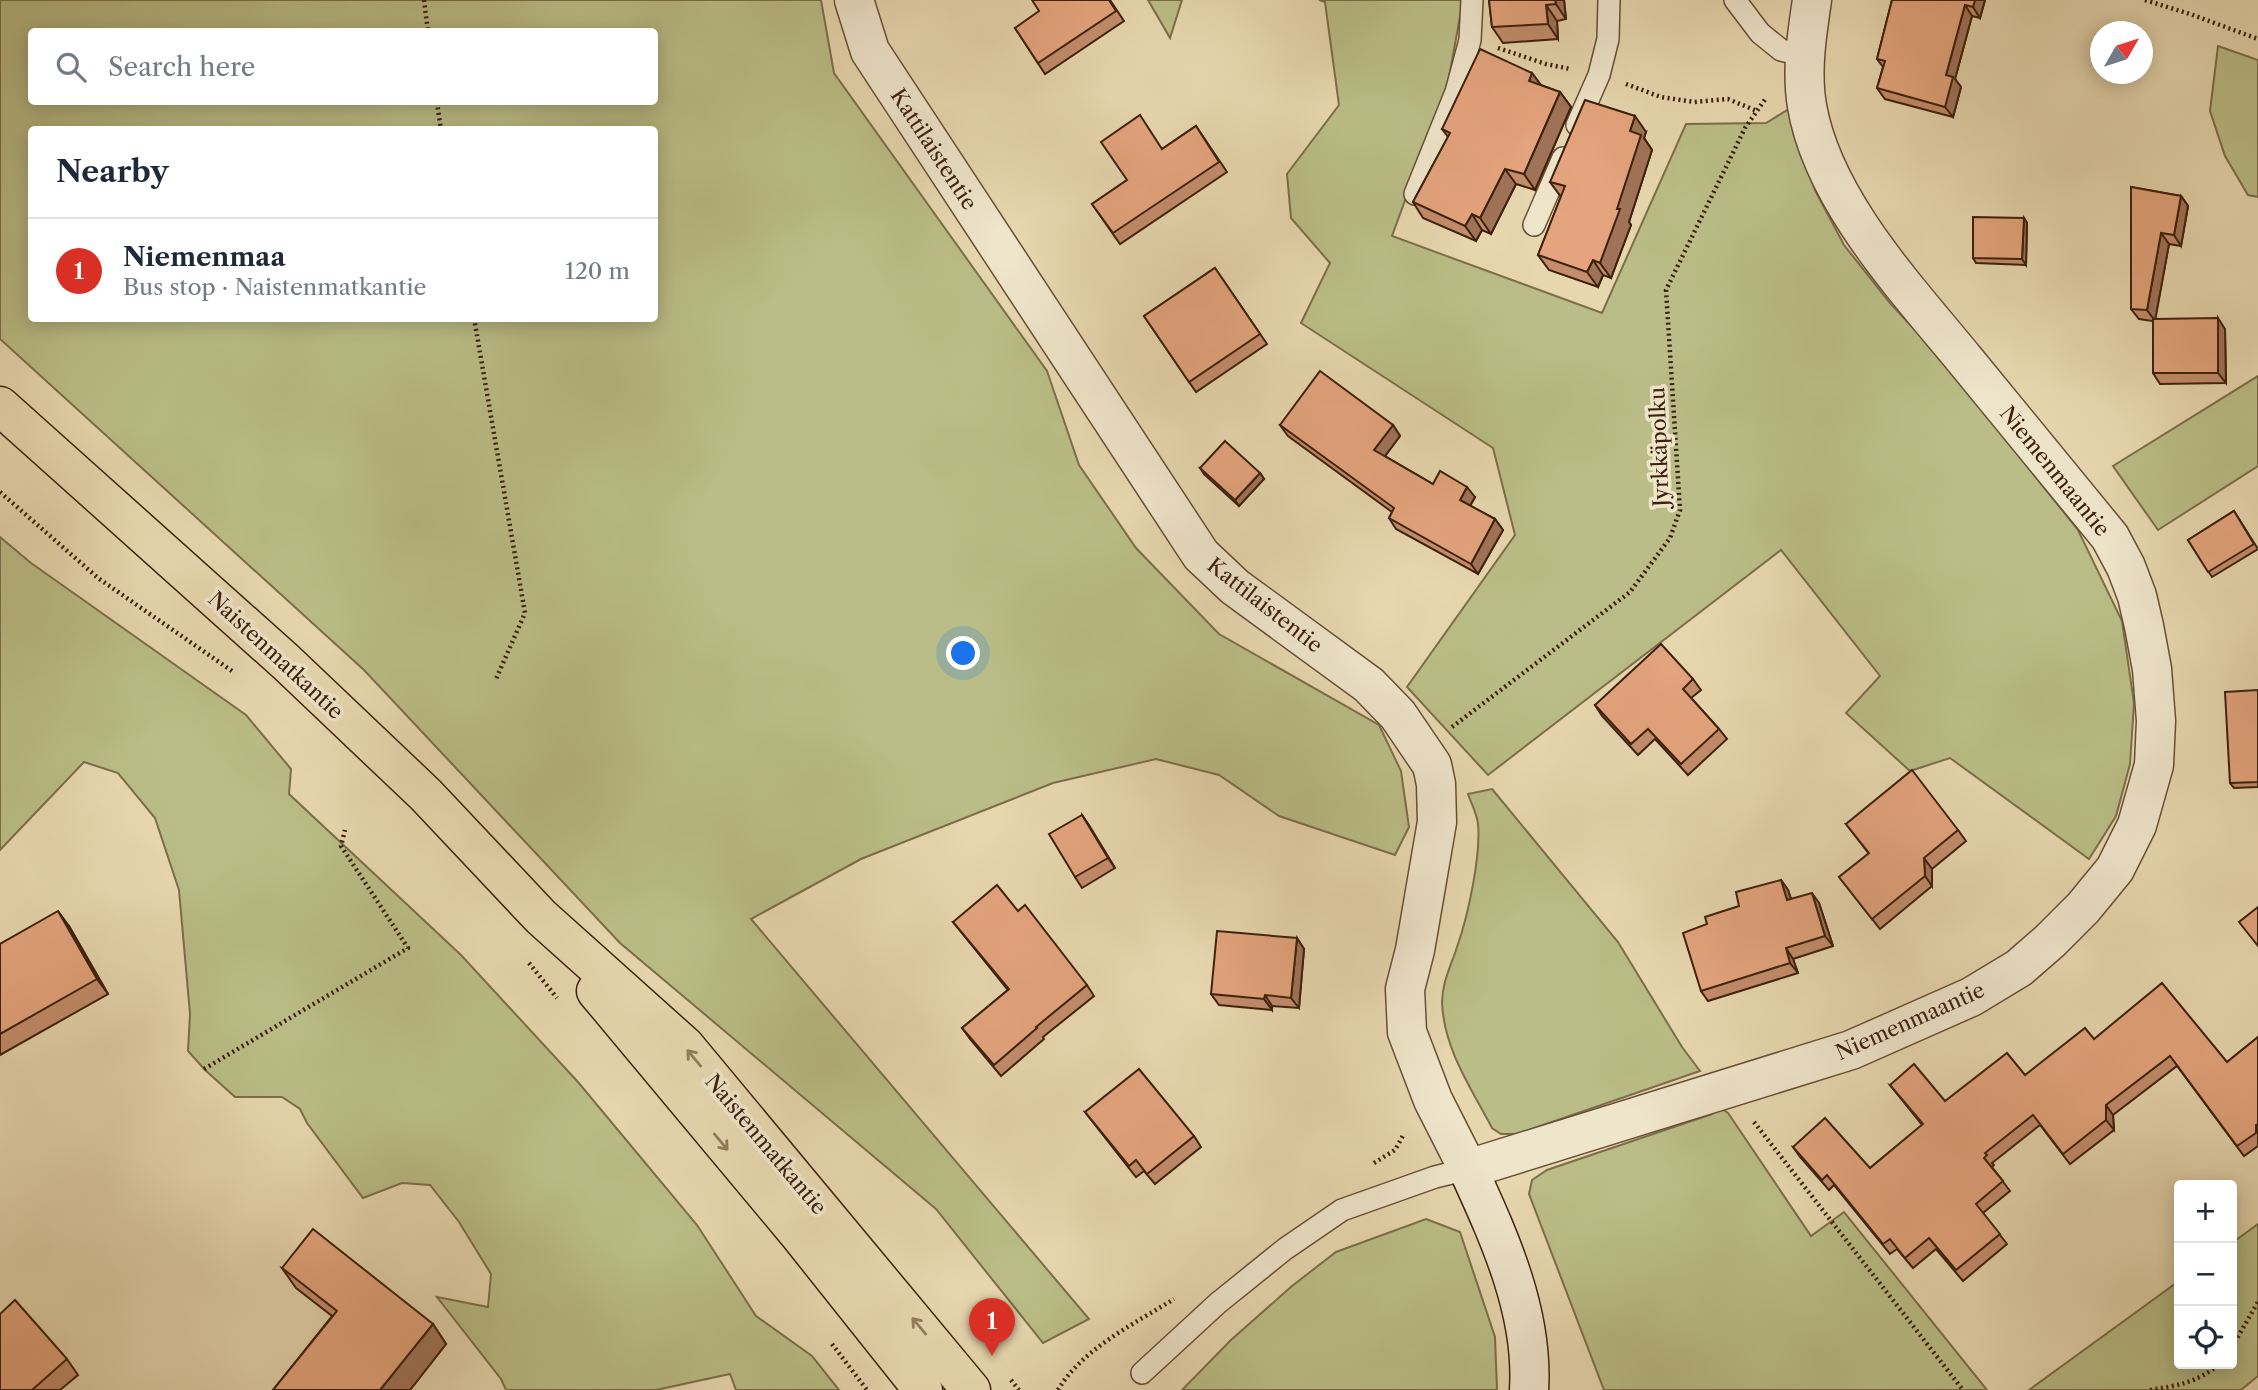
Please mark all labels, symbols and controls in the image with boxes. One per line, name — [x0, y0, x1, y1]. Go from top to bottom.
north arrow — [2090, 21, 2153, 84]
search box — [28, 28, 658, 105]
icon: search — [52, 48, 90, 86]
text: Search here — [108, 51, 255, 83]
street label: Kattilaistentie — [886, 84, 982, 214]
text: Nearby — [56, 153, 169, 190]
text: Niemenmaa — [123, 241, 285, 273]
text: 1 — [74, 257, 84, 285]
text: 120 m — [565, 257, 630, 285]
text: Bus stop · Naistenmatkantie — [123, 273, 426, 301]
street label: Jyrkkäpolku — [1644, 387, 1674, 510]
street label: Niemenmaantie — [1995, 401, 2115, 541]
street label: Kattilaistentie — [1202, 552, 1328, 658]
street label: Naistenmatkantie — [203, 586, 349, 724]
your location — [946, 636, 980, 670]
street label: Niemenmaantie — [1832, 977, 1988, 1065]
one-way arrow — [686, 1049, 702, 1067]
street label: Naistenmatkantie — [700, 1069, 832, 1219]
one-way arrow — [713, 1133, 729, 1151]
map controls — [2174, 1180, 2237, 1369]
button: + — [2174, 1180, 2237, 1243]
button: − — [2174, 1243, 2237, 1306]
pin: 1 — [969, 1298, 1015, 1356]
button: locate — [2174, 1306, 2237, 1369]
one-way arrow — [911, 1318, 926, 1336]

